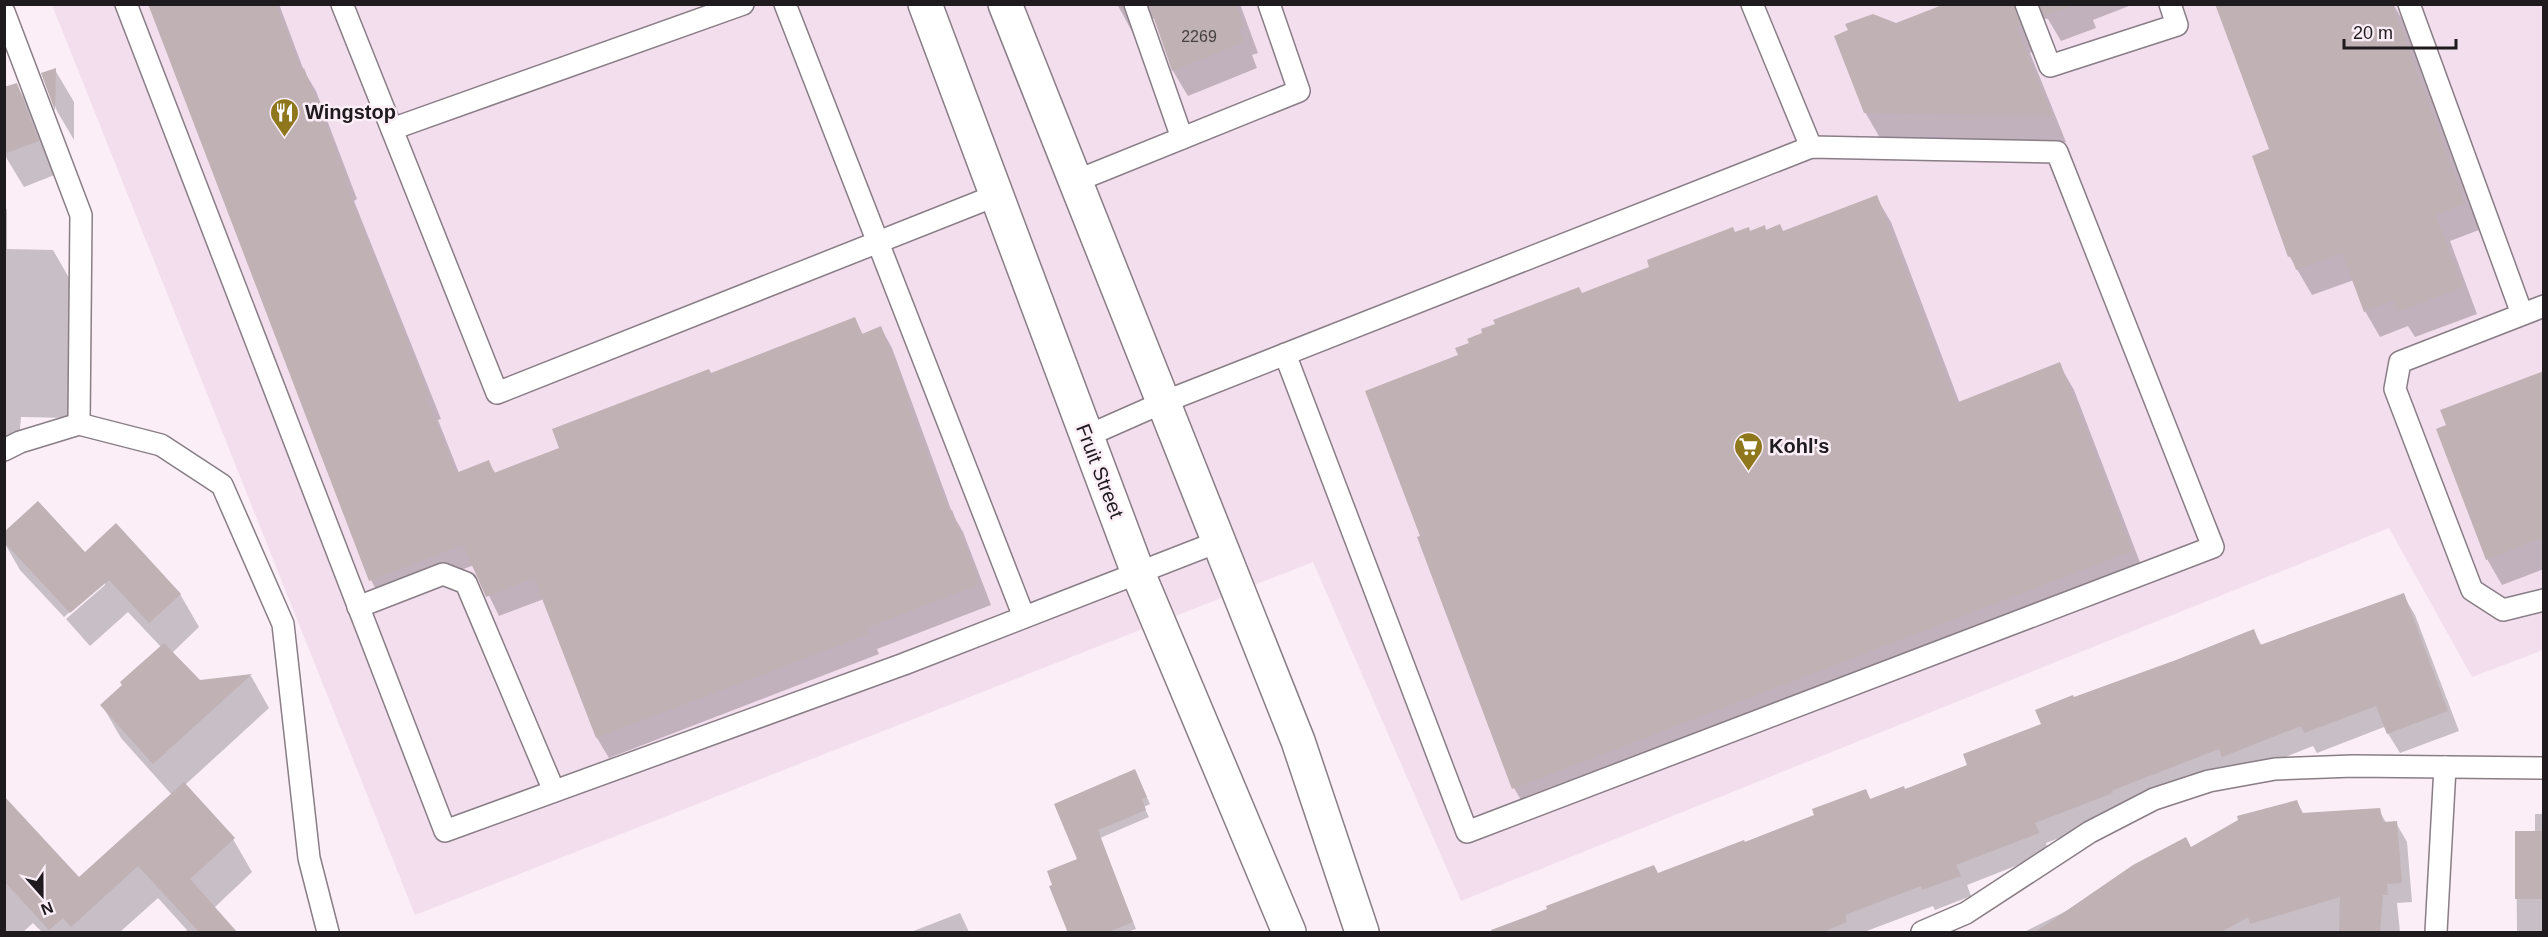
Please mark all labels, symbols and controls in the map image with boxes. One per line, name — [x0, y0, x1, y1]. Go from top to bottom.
scale bar — [2344, 12, 2456, 50]
text: 20 m — [2353, 23, 2393, 43]
house number: 2269 — [1181, 28, 1217, 45]
restaurant icon: Wingstop — [268, 96, 300, 138]
place label: Wingstop — [305, 101, 396, 123]
street label: Fruit Street — [1072, 421, 1128, 522]
supermarket icon: Kohl's — [1732, 430, 1764, 472]
place label: Kohl's — [1769, 435, 1829, 457]
north arrow — [12, 865, 72, 925]
text: N — [39, 899, 56, 919]

